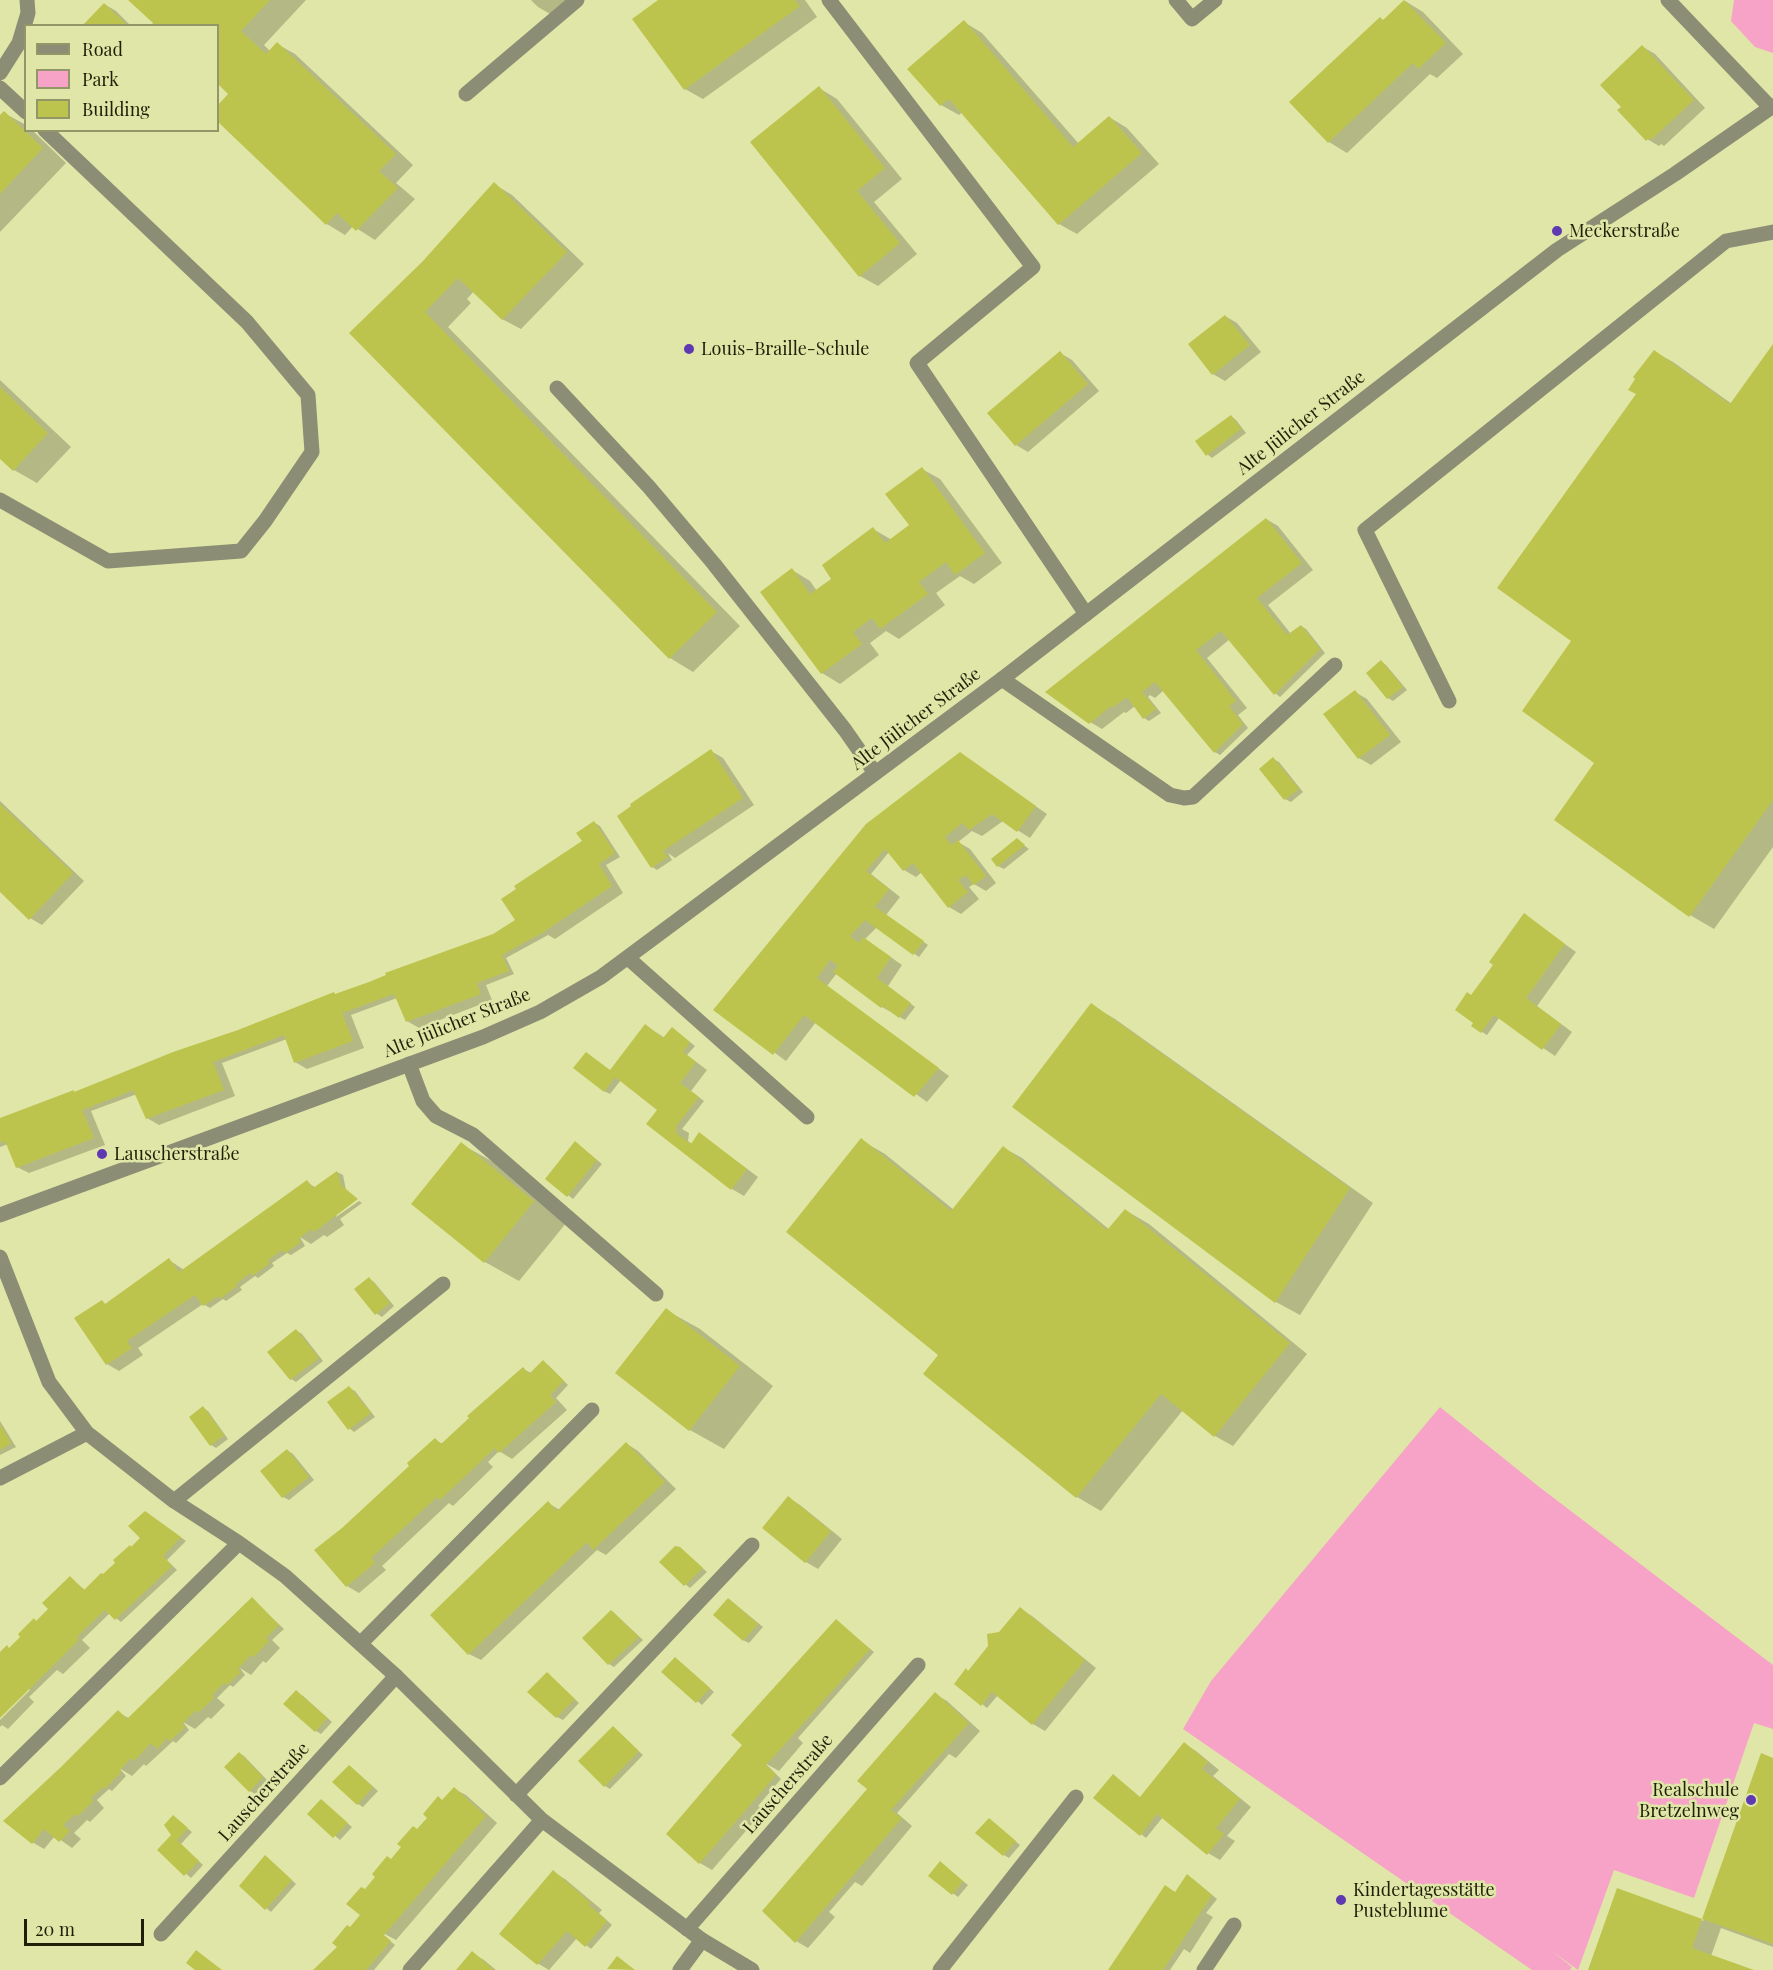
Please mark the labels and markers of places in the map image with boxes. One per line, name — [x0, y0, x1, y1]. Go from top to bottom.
place label: Meckerstraße — [1569, 220, 1680, 242]
marker: Meckerstraße — [1550, 224, 1564, 238]
place label: Louis-Braille-Schule — [701, 338, 869, 360]
marker: Louis-Braille-Schule — [682, 342, 696, 356]
place label: Lauscherstraße — [114, 1143, 240, 1165]
marker: Lauscherstraße — [95, 1147, 109, 1161]
place label: Realschule Bretzelnweg — [1639, 1779, 1739, 1822]
marker: Realschule Bretzelnweg — [1744, 1793, 1758, 1807]
place label: Kindertagesstätte Pusteblume — [1353, 1879, 1495, 1922]
marker: Kindertagesstätte Pusteblume — [1334, 1893, 1348, 1907]

